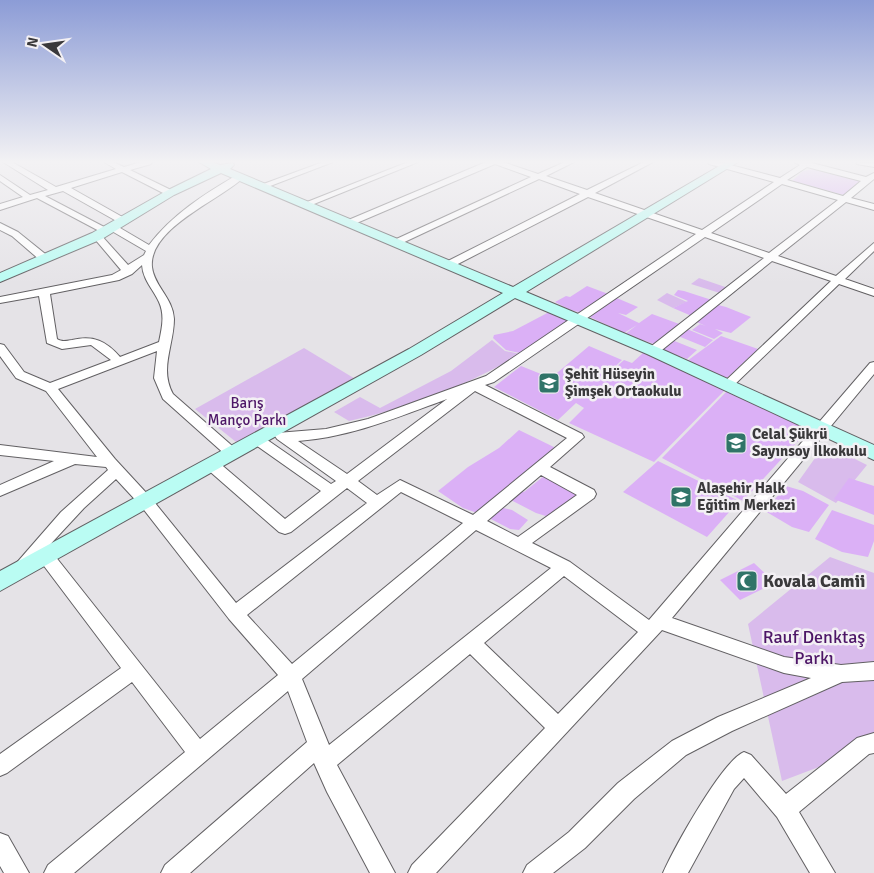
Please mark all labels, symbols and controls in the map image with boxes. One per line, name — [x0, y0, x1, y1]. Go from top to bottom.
north arrow — [20, 20, 70, 70]
text: N — [23, 36, 42, 49]
place label: Şehit Hüseyin Şimşek Ortaokulu — [565, 365, 681, 400]
school or university icon: Şehit Hüseyin Şimşek Ortaokulu — [537, 371, 561, 395]
park label: Barış Manço Parkı — [208, 394, 286, 429]
place label: Celal Şükrü Sayınsoy İlkokulu — [752, 425, 867, 460]
school or university icon: Celal Şükrü Sayınsoy İlkokulu — [724, 431, 748, 455]
place label: Alaşehir Halk Eğitim Merkezi — [697, 479, 796, 514]
school or university icon: Alaşehir Halk Eğitim Merkezi — [669, 485, 693, 509]
mosque icon: Kovala Camii — [735, 569, 759, 593]
place label: Kovala Camii — [763, 570, 865, 592]
park label: Rauf Denktaş Parkı — [763, 626, 865, 669]

